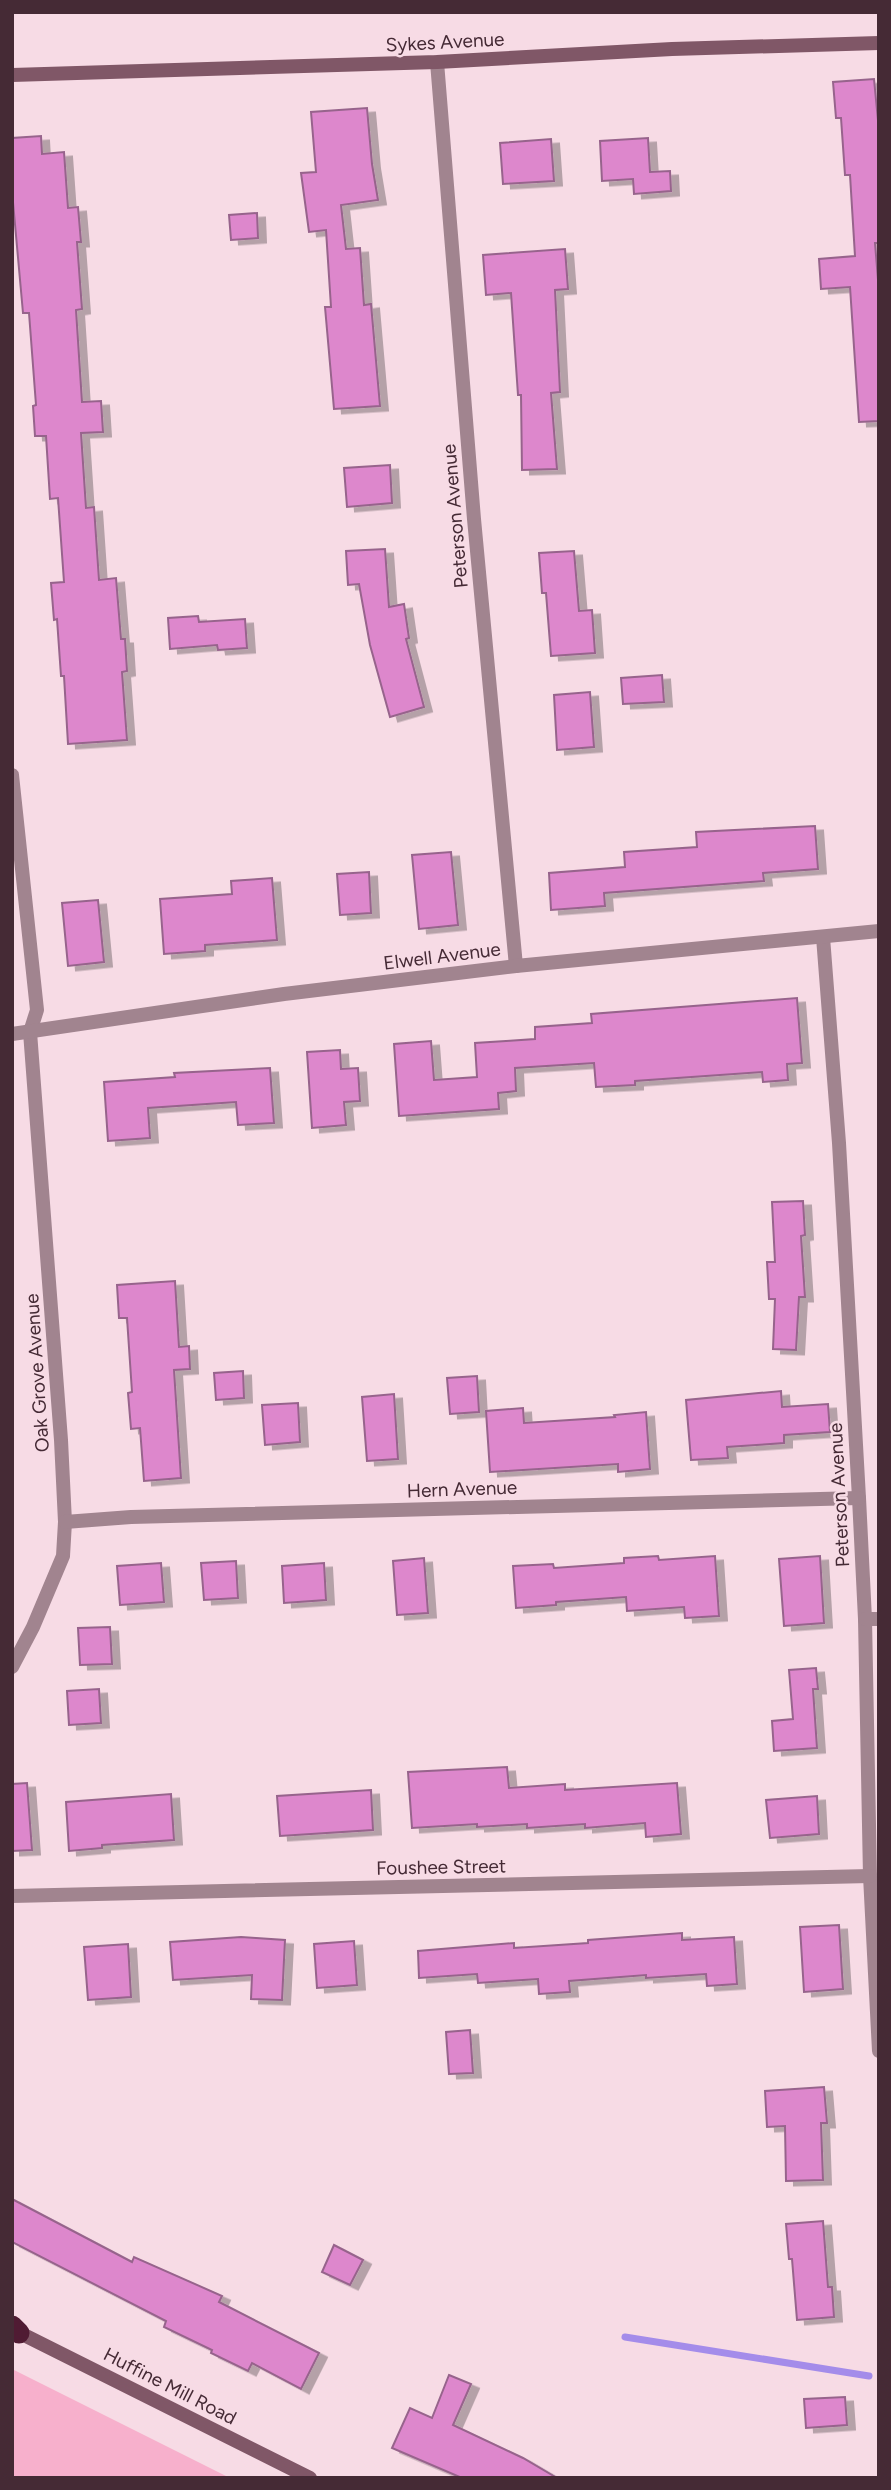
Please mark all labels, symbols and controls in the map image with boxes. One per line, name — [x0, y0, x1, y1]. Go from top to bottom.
street label: Sykes Avenue — [385, 27, 505, 57]
street label: Peterson Avenue — [437, 443, 473, 589]
street label: Elwell Avenue — [382, 937, 502, 975]
street label: Oak Grove Avenue — [20, 1293, 54, 1453]
street label: Peterson Avenue — [824, 1422, 854, 1568]
street label: Hern Avenue — [406, 1476, 518, 1502]
street label: Foushee Street — [376, 1854, 506, 1880]
street label: Huffine Mill Road — [100, 2343, 240, 2429]

